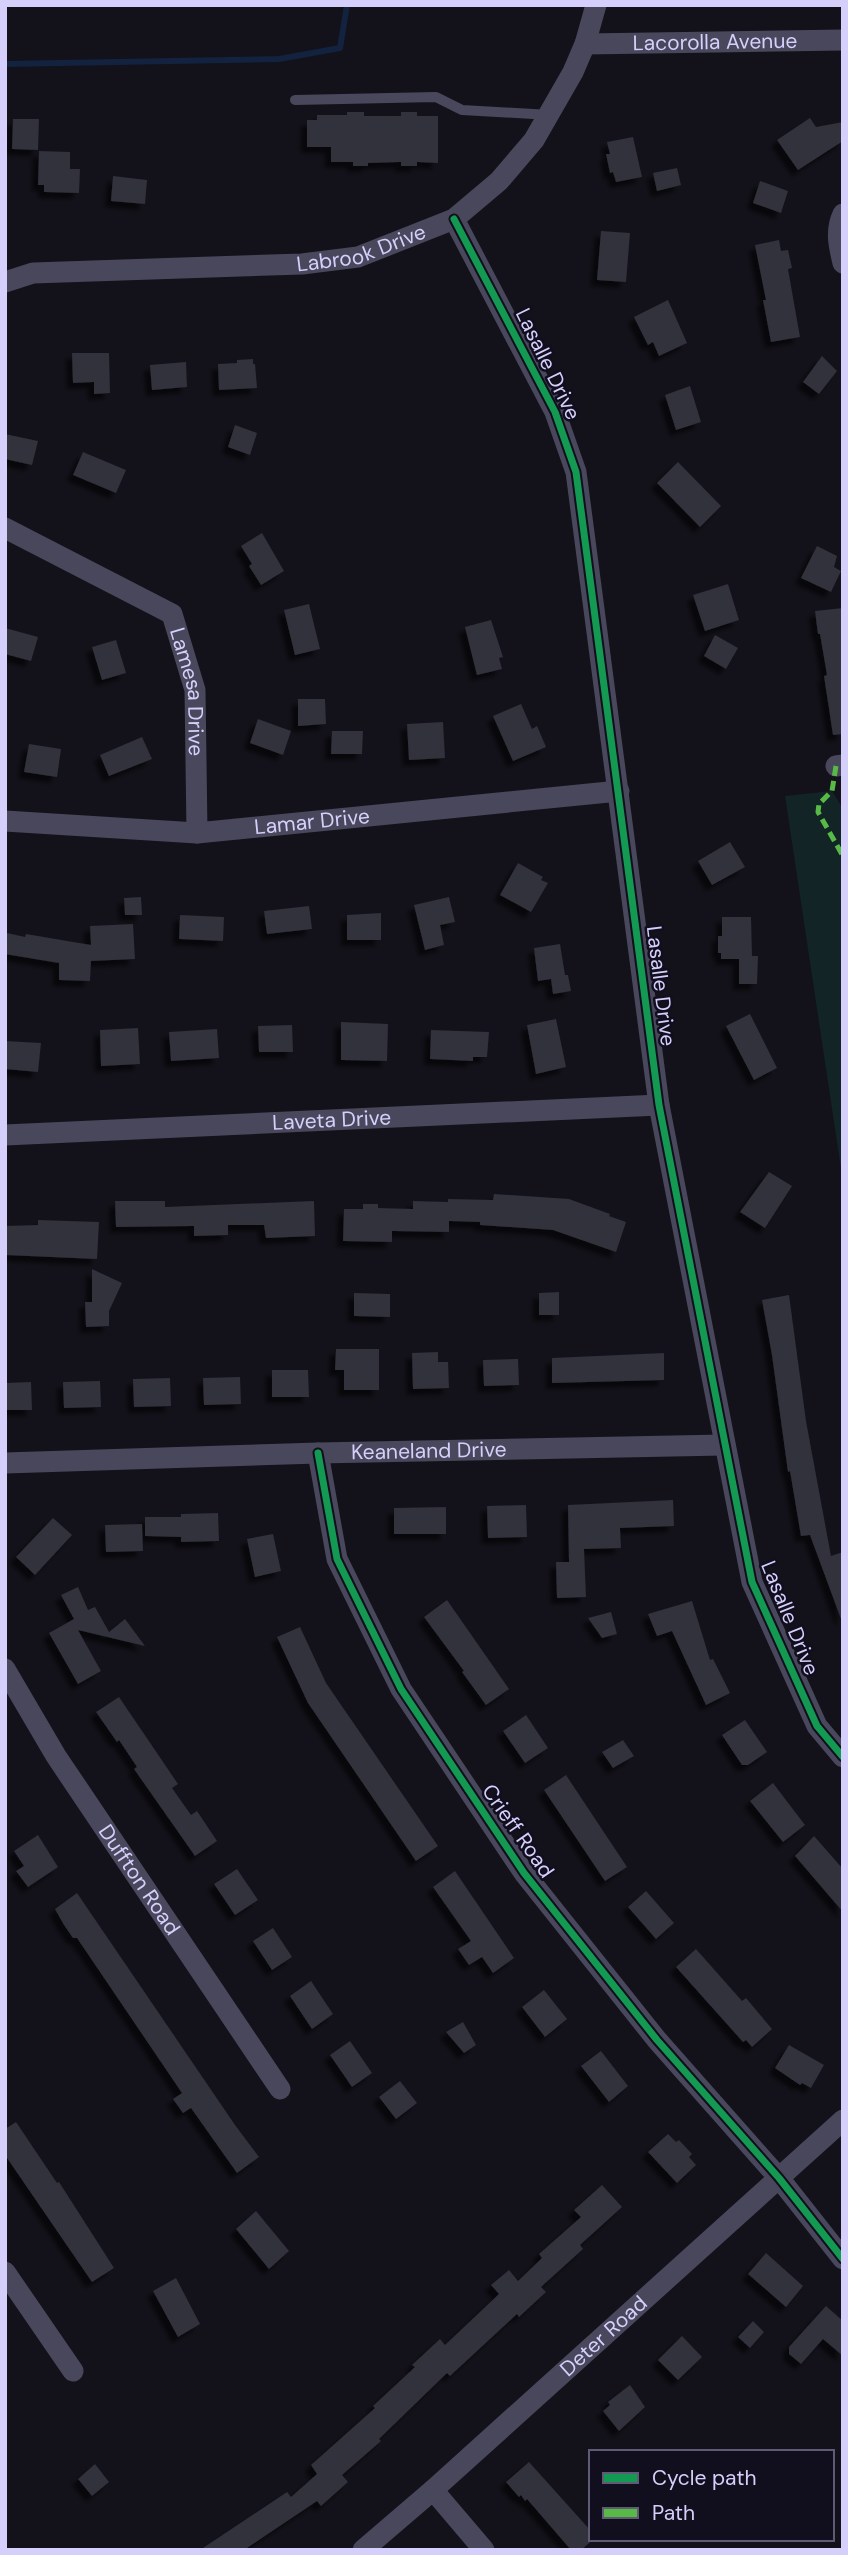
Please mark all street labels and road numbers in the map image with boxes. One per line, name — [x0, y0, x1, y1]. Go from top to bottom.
street label: Lacorolla Avenue — [632, 27, 798, 57]
street label: Labrook Drive — [295, 217, 430, 279]
street label: Lasalle Drive — [509, 303, 587, 425]
street label: Lamesa Drive — [163, 624, 210, 756]
street label: Lamar Drive — [253, 802, 371, 841]
street label: Lasalle Drive — [640, 924, 682, 1048]
street label: Laveta Drive — [271, 1103, 392, 1137]
street label: Keaneland Drive — [351, 1435, 507, 1466]
street label: Lasalle Drive — [754, 1557, 826, 1679]
street label: Crieff Road — [475, 1779, 561, 1883]
street label: Duffton Road — [92, 1819, 187, 1941]
street label: Deter Road — [554, 2289, 653, 2383]

